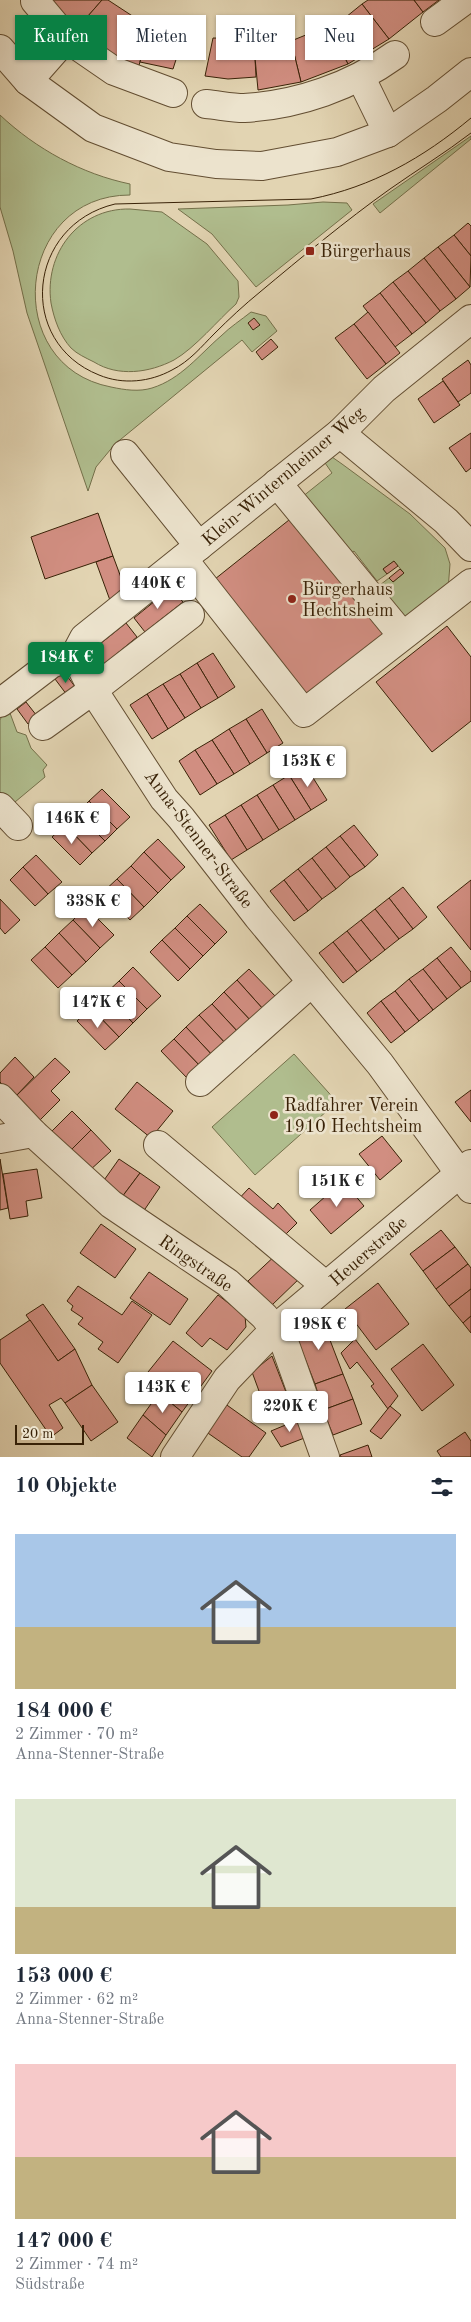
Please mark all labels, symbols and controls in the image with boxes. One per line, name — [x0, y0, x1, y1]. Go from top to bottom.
chip: Kaufen — [15, 15, 107, 60]
chip: Mieten — [117, 15, 206, 60]
chip: Filter — [216, 15, 295, 60]
chip: Neu — [305, 15, 373, 60]
place label: Bürgerhaus — [320, 243, 411, 261]
marker: Bürgerhaus — [304, 245, 316, 257]
street label: Klein-Winternheimer Weg — [199, 403, 369, 550]
pin: 440K € — [117, 568, 199, 610]
text: 440K € — [131, 576, 185, 592]
place label: Bürgerhaus Hechtsheim — [302, 581, 393, 620]
marker: Bürgerhaus Hechtsheim — [286, 593, 298, 605]
pin: 184K € — [25, 642, 107, 684]
text: 184K € — [39, 650, 93, 666]
pin: 153K € — [267, 746, 349, 788]
text: 153K € — [281, 754, 335, 770]
street label: Anna-Stenner-Straße — [141, 767, 256, 912]
pin: 146K € — [31, 802, 113, 845]
text: 146K € — [45, 811, 99, 827]
pin: 338K € — [52, 886, 134, 928]
text: 338K € — [66, 894, 120, 910]
pin: 147K € — [57, 986, 139, 1029]
text: 147K € — [71, 995, 125, 1011]
place label: Radfahrer Verein 1910 Hechtsheim — [284, 1097, 422, 1136]
marker: Radfahrer Verein 1910 Hechtsheim — [268, 1109, 280, 1121]
pin: 151K € — [296, 1166, 378, 1208]
text: 151K € — [310, 1174, 364, 1190]
street label: Heuerstraße — [327, 1214, 411, 1290]
street label: Ringstraße — [155, 1232, 236, 1296]
pin: 198K € — [278, 1308, 360, 1351]
text: 198K € — [292, 1317, 346, 1333]
pin: 143K € — [122, 1372, 204, 1414]
text: 143K € — [136, 1380, 190, 1396]
pin: 220K € — [249, 1390, 331, 1433]
text: 220K € — [263, 1399, 317, 1415]
scale bar — [15, 1422, 84, 1445]
text: 20 m — [22, 1427, 53, 1441]
icon: filters — [428, 1473, 456, 1501]
text: 10 Objekte — [15, 1476, 117, 1497]
icon: home — [191, 1567, 281, 1657]
text: 184 000 € — [15, 1701, 112, 1722]
text: 2 Zimmer · 70 m² — [15, 1727, 138, 1743]
text: Anna-Stenner-Straße — [15, 1747, 164, 1763]
icon: home — [191, 1832, 281, 1922]
text: 153 000 € — [15, 1966, 112, 1987]
text: 2 Zimmer · 62 m² — [15, 1992, 138, 2008]
text: Anna-Stenner-Straße — [15, 2012, 164, 2028]
icon: home — [191, 2097, 281, 2187]
text: 147 000 € — [15, 2231, 112, 2252]
text: 2 Zimmer · 74 m² — [15, 2257, 138, 2273]
text: Südstraße — [15, 2277, 85, 2293]

